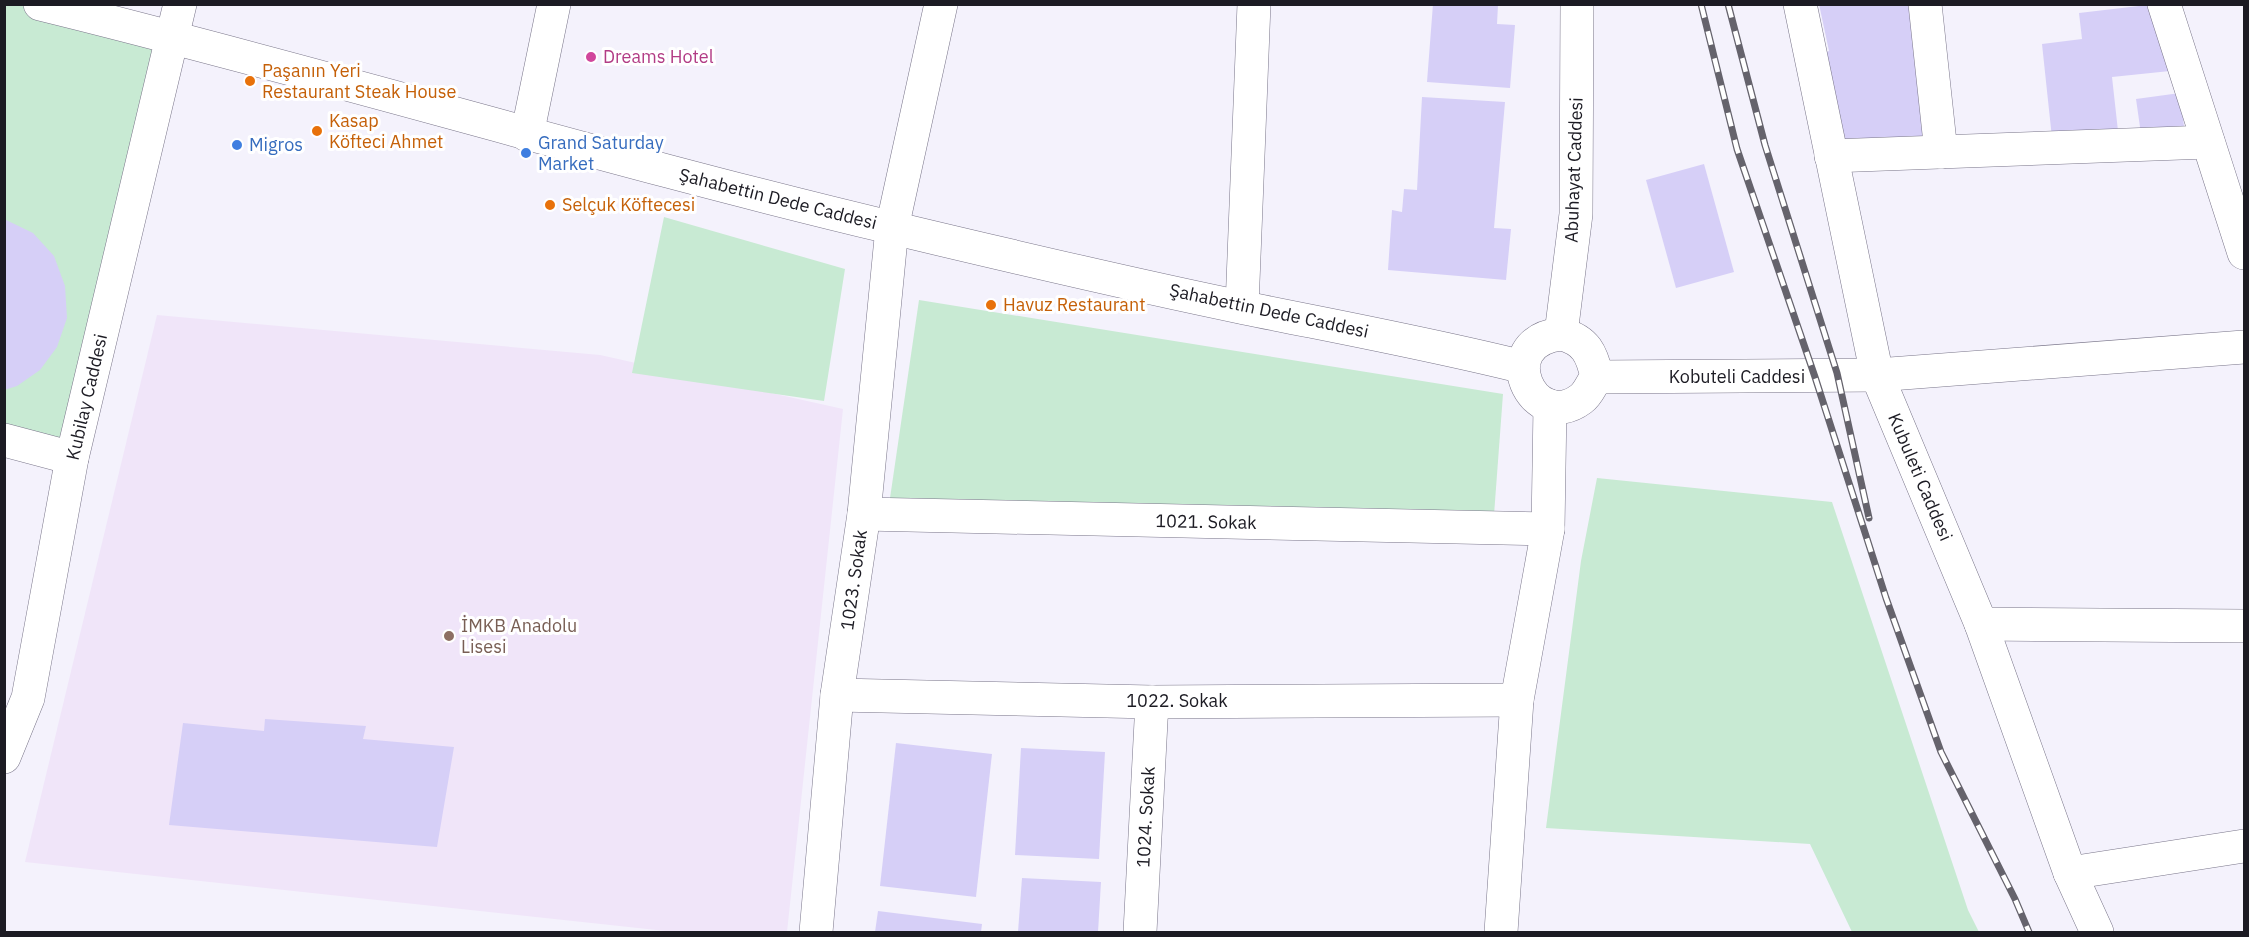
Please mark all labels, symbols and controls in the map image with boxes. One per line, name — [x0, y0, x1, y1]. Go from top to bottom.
place label: Dreams Hotel — [603, 45, 714, 68]
marker: Dreams Hotel — [584, 50, 598, 64]
place label: Paşanın Yeri Restaurant Steak House — [262, 59, 457, 103]
marker: Paşanın Yeri Restaurant Steak House — [243, 74, 257, 88]
street label: Abuhayat Caddesi — [1559, 97, 1588, 243]
place label: Kasap Köfteci Ahmet — [329, 109, 443, 153]
marker: Kasap Köfteci Ahmet — [310, 124, 324, 138]
place label: Grand Saturday Market — [538, 131, 664, 175]
place label: Migros — [249, 133, 303, 156]
marker: Migros — [230, 138, 244, 152]
marker: Grand Saturday Market — [519, 146, 533, 160]
street label: Şahabettin Dede Caddesi — [677, 163, 879, 234]
place label: Selçuk Köftecesi — [562, 193, 695, 216]
marker: Selçuk Köftecesi — [543, 198, 557, 212]
street label: Şahabettin Dede Caddesi — [1167, 278, 1371, 343]
place label: Havuz Restaurant — [1003, 293, 1146, 316]
marker: Havuz Restaurant — [984, 298, 998, 312]
street label: Kubilay Caddesi — [61, 332, 112, 462]
street label: Kobuteli Caddesi — [1669, 365, 1805, 388]
street label: Kubuleti Caddesi — [1883, 409, 1958, 544]
street label: 1021. Sokak — [1155, 509, 1257, 534]
street label: 1023. Sokak — [835, 528, 872, 632]
place label: İMKB Anadolu Lisesi — [461, 614, 577, 658]
marker: İMKB Anadolu Lisesi — [442, 629, 456, 643]
street label: 1022. Sokak — [1126, 689, 1228, 712]
street label: 1024. Sokak — [1131, 765, 1160, 868]

